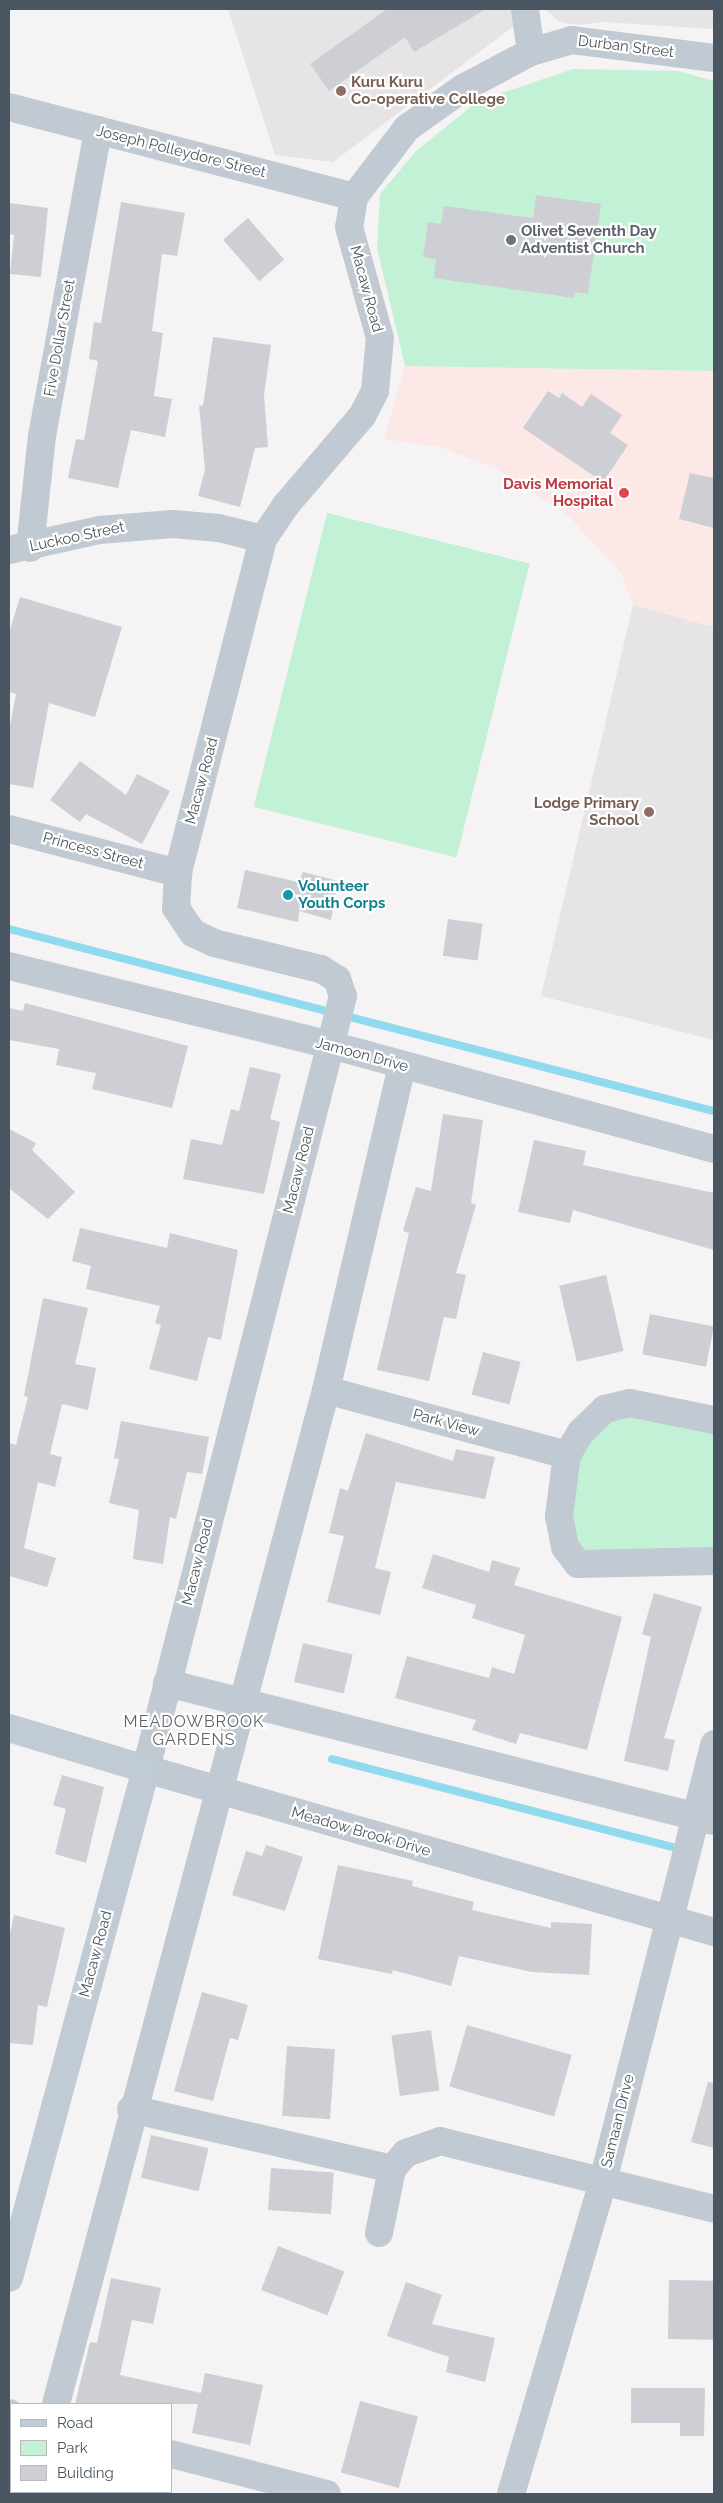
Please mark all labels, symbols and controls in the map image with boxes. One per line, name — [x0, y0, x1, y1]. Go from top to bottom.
street label: Durban Street — [577, 32, 675, 62]
place label: Kuru Kuru Co-operative College — [351, 73, 505, 108]
marker: Kuru Kuru Co-operative College — [335, 85, 347, 97]
street label: Joseph Polleydore Street — [94, 122, 268, 182]
place label: Olivet Seventh Day Adventist Church — [521, 222, 657, 257]
marker: Olivet Seventh Day Adventist Church — [505, 234, 517, 246]
street label: Macaw Road — [346, 243, 386, 335]
street label: Five Dollar Street — [41, 278, 79, 398]
place label: Davis Memorial Hospital — [503, 475, 613, 510]
marker: Davis Memorial Hospital — [617, 486, 631, 500]
street label: Luckoo Street — [28, 518, 126, 556]
street label: Macaw Road — [182, 735, 222, 827]
place label: Lodge Primary School — [534, 794, 639, 829]
marker: Lodge Primary School — [643, 806, 655, 818]
street label: Princess Street — [41, 829, 145, 873]
place label: Volunteer Youth Corps — [298, 877, 385, 912]
marker: Volunteer Youth Corps — [282, 889, 294, 901]
street label: Jamoon Drive — [314, 1034, 410, 1076]
street label: Macaw Road — [279, 1124, 319, 1216]
street label: Park View — [410, 1405, 482, 1441]
street label: Macaw Road — [178, 1516, 218, 1608]
district label: MEADOWBROOK GARDENS — [122, 1712, 266, 1750]
street label: Meadow Brook Drive — [289, 1803, 433, 1861]
street label: Macaw Road — [76, 1908, 116, 2000]
street label: Samaan Drive — [598, 2072, 638, 2170]
legend — [10, 2403, 172, 2493]
text: Road — [57, 2414, 93, 2432]
text: Park — [57, 2439, 88, 2457]
text: Building — [57, 2464, 114, 2482]

